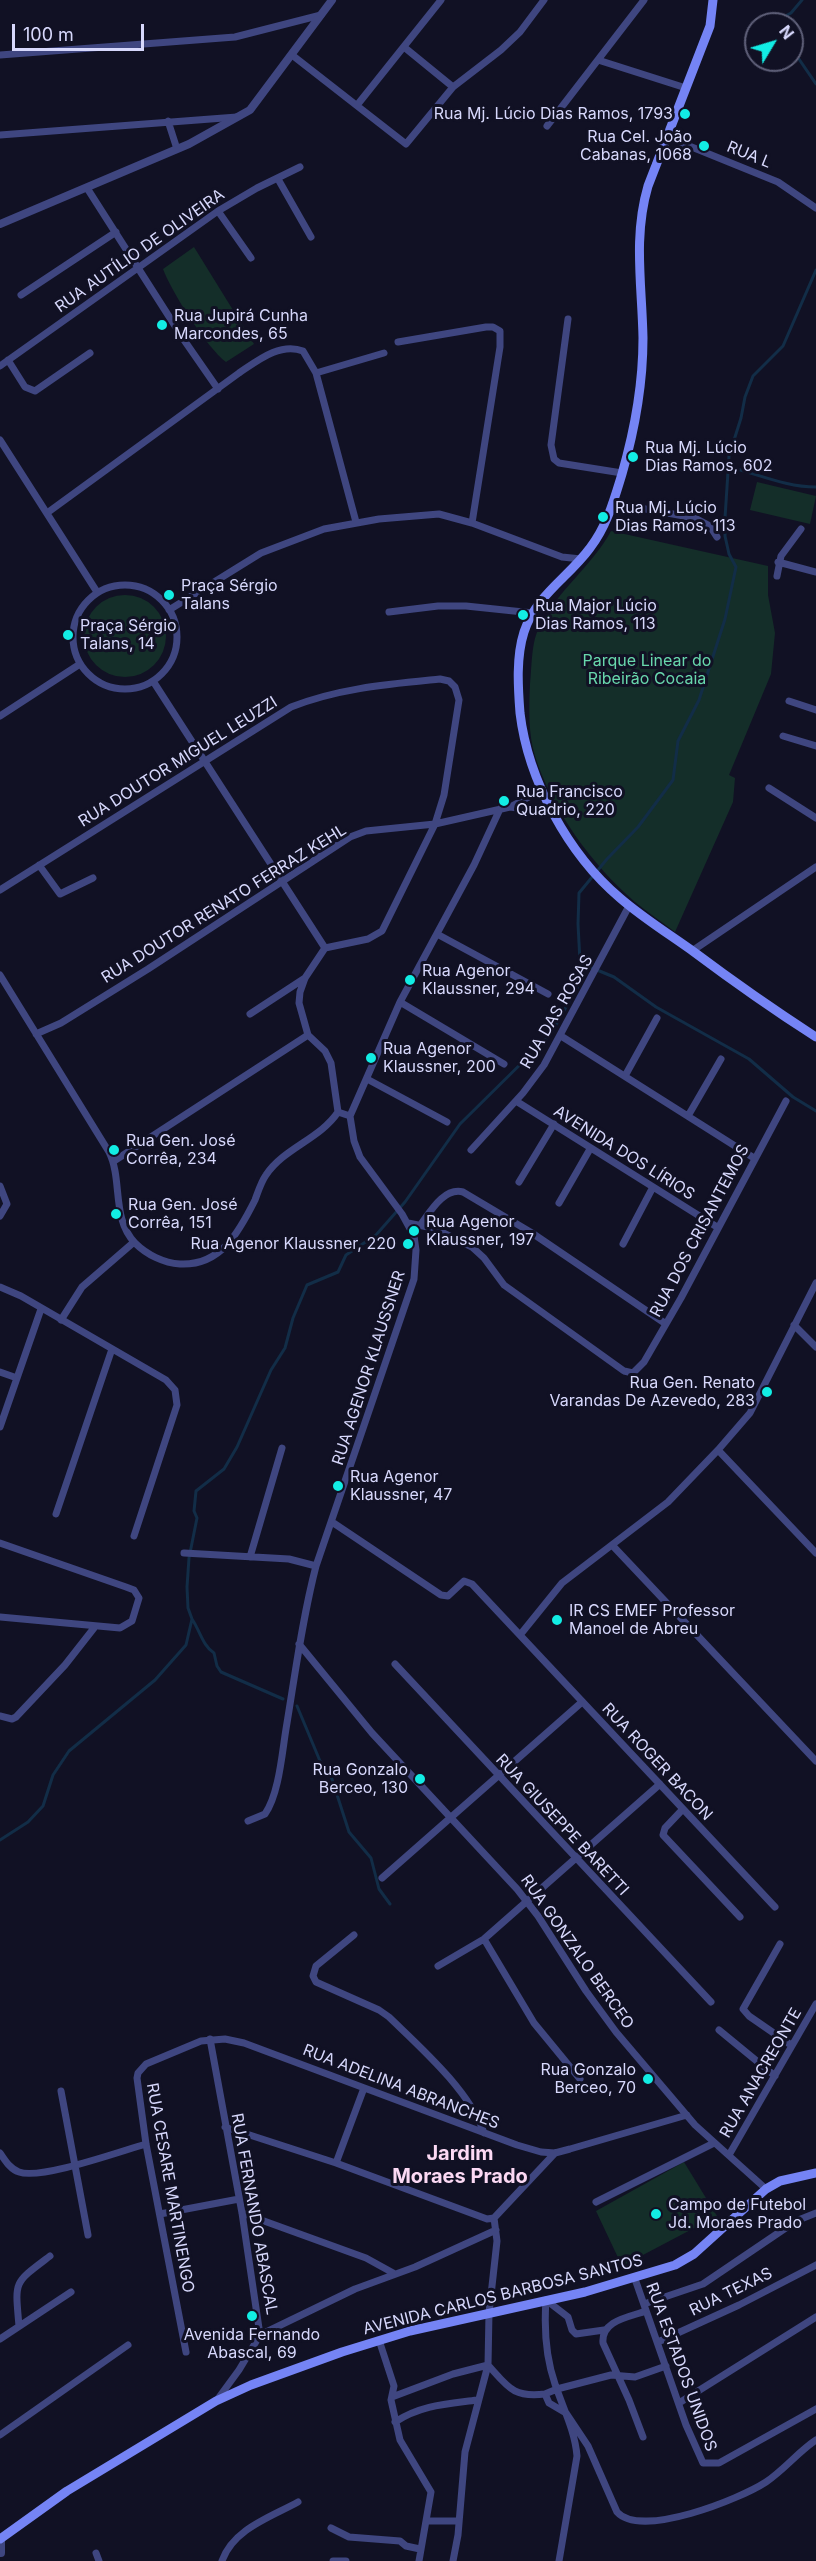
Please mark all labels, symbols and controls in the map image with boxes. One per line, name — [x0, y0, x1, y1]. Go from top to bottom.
scale bar — [15, 12, 147, 50]
north arrow — [744, 12, 804, 72]
text: N — [775, 21, 798, 43]
text: 100 m — [23, 24, 74, 45]
place label: Rua Mj. Lúcio Dias Ramos, 1793 — [434, 104, 673, 124]
marker: Rua Mj. Lúcio Dias Ramos, 1793 — [678, 107, 692, 121]
place label: Rua Cel. João Cabanas, 1068 — [580, 127, 692, 165]
street label: RUA L — [724, 137, 774, 173]
marker: Rua Cel. João Cabanas, 1068 — [697, 139, 711, 153]
street label: RUA AUTÍLIO DE OLIVEIRA — [52, 185, 228, 317]
place label: Rua Jupirá Cunha Marcondes, 65 — [174, 306, 308, 344]
marker: Rua Jupirá Cunha Marcondes, 65 — [155, 318, 169, 332]
place label: Rua Mj. Lúcio Dias Ramos, 602 — [645, 438, 772, 476]
marker: Rua Mj. Lúcio Dias Ramos, 602 — [626, 450, 640, 464]
place label: Rua Mj. Lúcio Dias Ramos, 113 — [615, 498, 736, 536]
marker: Rua Mj. Lúcio Dias Ramos, 113 — [596, 510, 610, 524]
place label: Praça Sérgio Talans — [181, 576, 278, 614]
marker: Praça Sérgio Talans — [162, 588, 176, 602]
place label: Rua Major Lúcio Dias Ramos, 113 — [535, 596, 657, 634]
marker: Rua Major Lúcio Dias Ramos, 113 — [516, 608, 530, 622]
place label: Praça Sérgio Talans, 14 — [80, 616, 177, 654]
marker: Praça Sérgio Talans, 14 — [61, 628, 75, 642]
park label: Parque Linear do Ribeirão Cocaia — [583, 651, 711, 689]
street label: RUA DOUTOR MIGUEL LEUZZI — [75, 693, 281, 831]
place label: Rua Francisco Quadrio, 220 — [516, 782, 623, 820]
marker: Rua Francisco Quadrio, 220 — [497, 794, 511, 808]
street label: RUA DOUTOR RENATO FERRAZ KEHL — [98, 820, 350, 988]
street label: RUA DAS ROSAS — [517, 952, 597, 1072]
place label: Rua Agenor Klaussner, 294 — [422, 961, 535, 999]
marker: Rua Agenor Klaussner, 294 — [403, 973, 417, 987]
place label: Rua Agenor Klaussner, 200 — [383, 1039, 496, 1077]
marker: Rua Agenor Klaussner, 200 — [364, 1051, 378, 1065]
street label: AVENIDA DOS LÍRIOS — [550, 1102, 698, 1204]
place label: Rua Gen. José Corrêa, 234 — [126, 1131, 236, 1169]
street label: RUA DOS CRISANTEMOS — [646, 1142, 754, 1320]
marker: Rua Gen. José Corrêa, 234 — [107, 1143, 121, 1157]
place label: Rua Gen. José Corrêa, 151 — [128, 1195, 238, 1233]
marker: Rua Gen. José Corrêa, 151 — [109, 1207, 123, 1221]
place label: Rua Agenor Klaussner, 197 — [426, 1212, 534, 1250]
marker: Rua Agenor Klaussner, 197 — [407, 1224, 421, 1238]
place label: Rua Agenor Klaussner, 220 — [191, 1234, 396, 1254]
marker: Rua Agenor Klaussner, 220 — [401, 1237, 415, 1251]
street label: RUA AGENOR KLAUSSNER — [328, 1268, 410, 1468]
place label: Rua Gen. Renato Varandas De Azevedo, 283 — [550, 1373, 755, 1411]
marker: Rua Gen. Renato Varandas De Azevedo, 283 — [760, 1385, 774, 1399]
place label: Rua Agenor Klaussner, 47 — [350, 1467, 452, 1505]
marker: Rua Agenor Klaussner, 47 — [331, 1479, 345, 1493]
place label: IR CS EMEF Professor Manoel de Abreu — [569, 1601, 735, 1639]
marker: IR CS EMEF Professor Manoel de Abreu — [550, 1613, 564, 1627]
street label: RUA ROGER BACON — [598, 1699, 716, 1825]
street label: RUA GIUSEPPE BARETTI — [491, 1750, 633, 1900]
place label: Rua Gonzalo Berceo, 130 — [312, 1760, 408, 1798]
marker: Rua Gonzalo Berceo, 130 — [413, 1772, 427, 1786]
street label: RUA GONZALO BERCEO — [516, 1871, 638, 2033]
street label: RUA ANACREONTE — [716, 2005, 806, 2141]
street label: RUA ADELINA ABRANCHES — [300, 2041, 502, 2133]
place label: Rua Gonzalo Berceo, 70 — [540, 2060, 636, 2098]
marker: Rua Gonzalo Berceo, 70 — [641, 2072, 655, 2086]
street label: RUA CESARE MARTINENGO — [142, 2082, 198, 2294]
street label: RUA FERNANDO ABASCAL — [227, 2112, 281, 2316]
district label: Jardim Moraes Prado — [392, 2142, 528, 2189]
place label: Campo de Futebol Jd. Moraes Prado — [668, 2195, 806, 2233]
marker: Campo de Futebol Jd. Moraes Prado — [649, 2207, 663, 2221]
street label: AVENIDA CARLOS BARBOSA SANTOS — [361, 2251, 645, 2339]
street label: RUA TEXAS — [687, 2264, 775, 2320]
street label: RUA ESTADOS UNIDOS — [642, 2280, 720, 2454]
marker: Avenida Fernando Abascal, 69 — [245, 2309, 259, 2323]
place label: Avenida Fernando Abascal, 69 — [184, 2325, 320, 2363]

